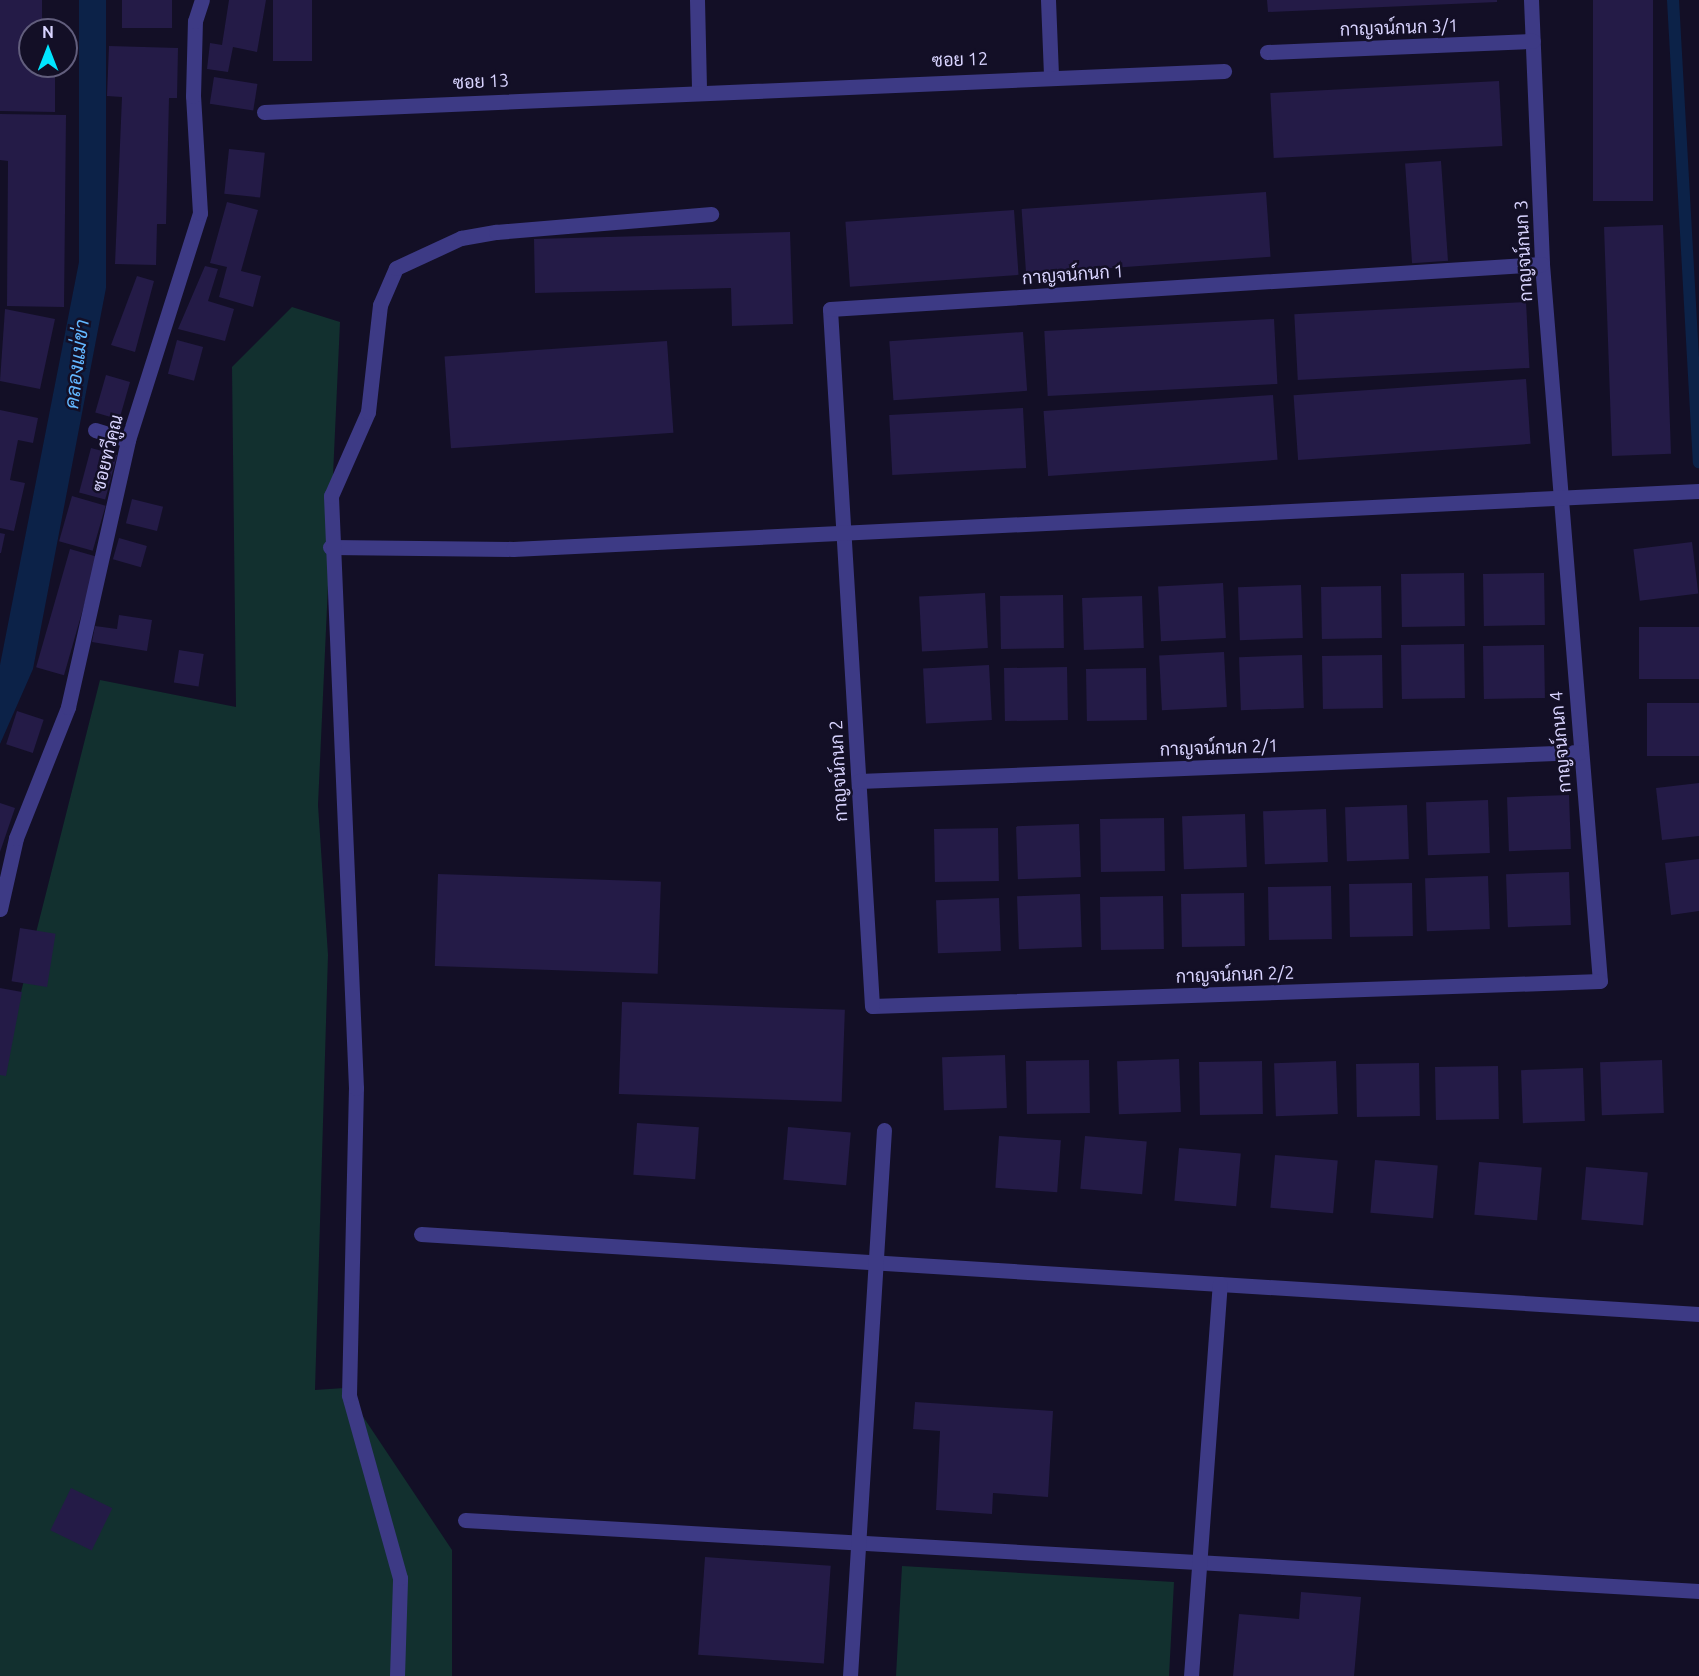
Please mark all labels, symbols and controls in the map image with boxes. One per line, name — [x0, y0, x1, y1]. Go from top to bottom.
street label: กาญจน์กนก 3/1 — [1339, 14, 1459, 40]
north arrow — [18, 18, 78, 78]
text: N — [42, 23, 54, 41]
street label: ซอย 12 — [931, 47, 989, 71]
street label: ซอย 13 — [452, 69, 510, 93]
street label: กาญจน์กนก 3 — [1510, 200, 1536, 302]
street label: กาญจน์กนก 1 — [1021, 260, 1125, 288]
water label: คลองแม่ข่า — [59, 318, 93, 410]
street label: ซอยทวีคูณ — [87, 412, 127, 494]
street label: กาญจน์กนก 4 — [1545, 690, 1575, 794]
street label: กาญจน์กนก 2 — [825, 720, 851, 822]
street label: กาญจน์กนก 2/1 — [1159, 734, 1279, 760]
street label: กาญจน์กนก 2/2 — [1175, 961, 1295, 987]

